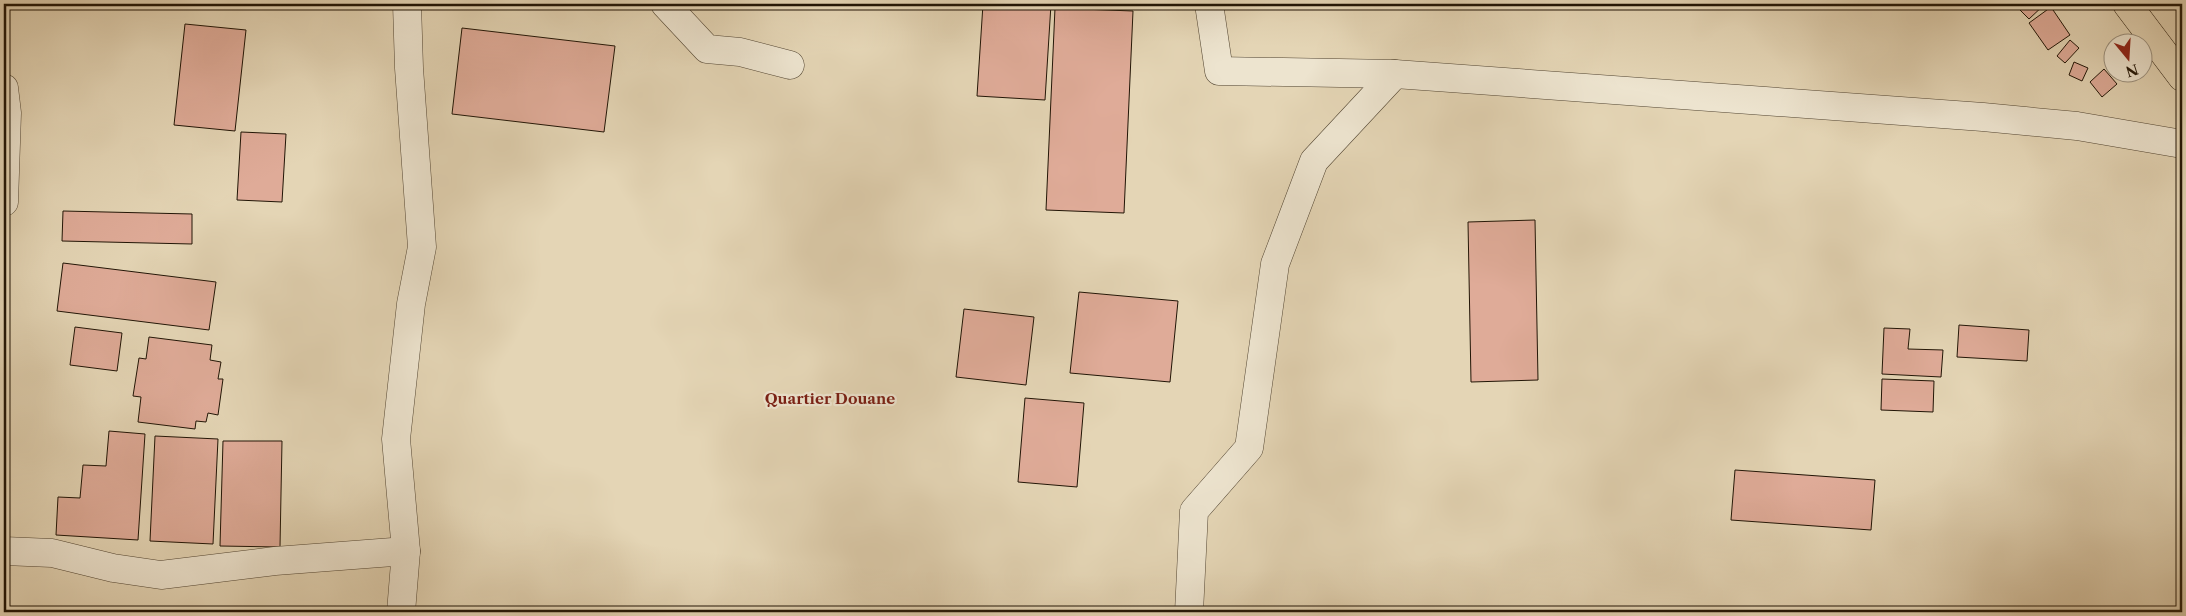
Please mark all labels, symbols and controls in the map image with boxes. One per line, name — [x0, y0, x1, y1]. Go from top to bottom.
north arrow — [2104, 32, 2154, 82]
text: N — [2123, 60, 2141, 81]
district label: Quartier Douane — [765, 389, 895, 408]

